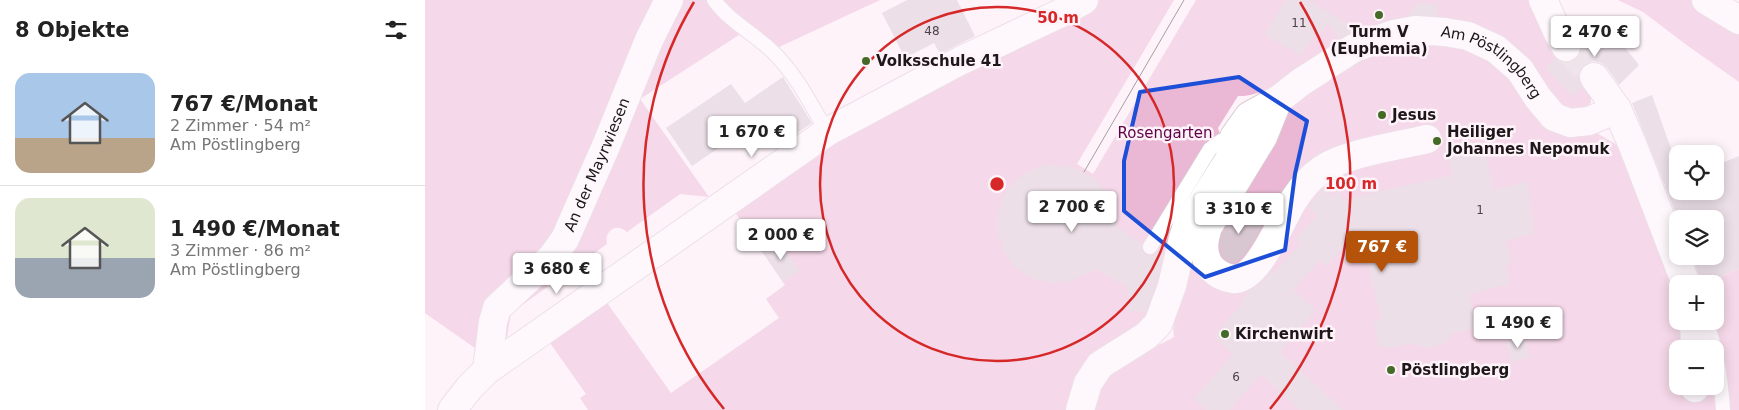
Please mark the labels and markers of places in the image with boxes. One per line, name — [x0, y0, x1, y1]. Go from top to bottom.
marker: Turm V (Euphemia) — [1373, 9, 1385, 21]
pin: 2 470 € — [1549, 15, 1641, 58]
place label: Turm V (Euphemia) — [1330, 23, 1428, 58]
place label: Volksschule 41 — [876, 52, 1002, 70]
marker: Volksschule 41 — [860, 55, 872, 67]
place label: Jesus — [1391, 106, 1436, 124]
marker: Jesus — [1376, 109, 1388, 121]
pin: 1 670 € — [706, 116, 798, 158]
place label: Heiliger Johannes Nepomuk — [1446, 123, 1610, 158]
marker: Heiliger Johannes Nepomuk — [1431, 135, 1443, 147]
centre of rings — [988, 175, 1006, 193]
pin: 2 700 € — [1026, 190, 1118, 233]
pin: 3 310 € — [1193, 192, 1285, 235]
pin: 2 000 € — [735, 218, 827, 261]
pin: 767 € — [1347, 230, 1417, 273]
pin: 3 680 € — [511, 252, 603, 295]
pin: 1 490 € — [1472, 306, 1564, 349]
place label: Kirchenwirt — [1235, 325, 1333, 343]
marker: Kirchenwirt — [1219, 328, 1231, 340]
place label: Pöstlingberg — [1401, 361, 1509, 379]
marker: Pöstlingberg — [1385, 364, 1397, 376]

